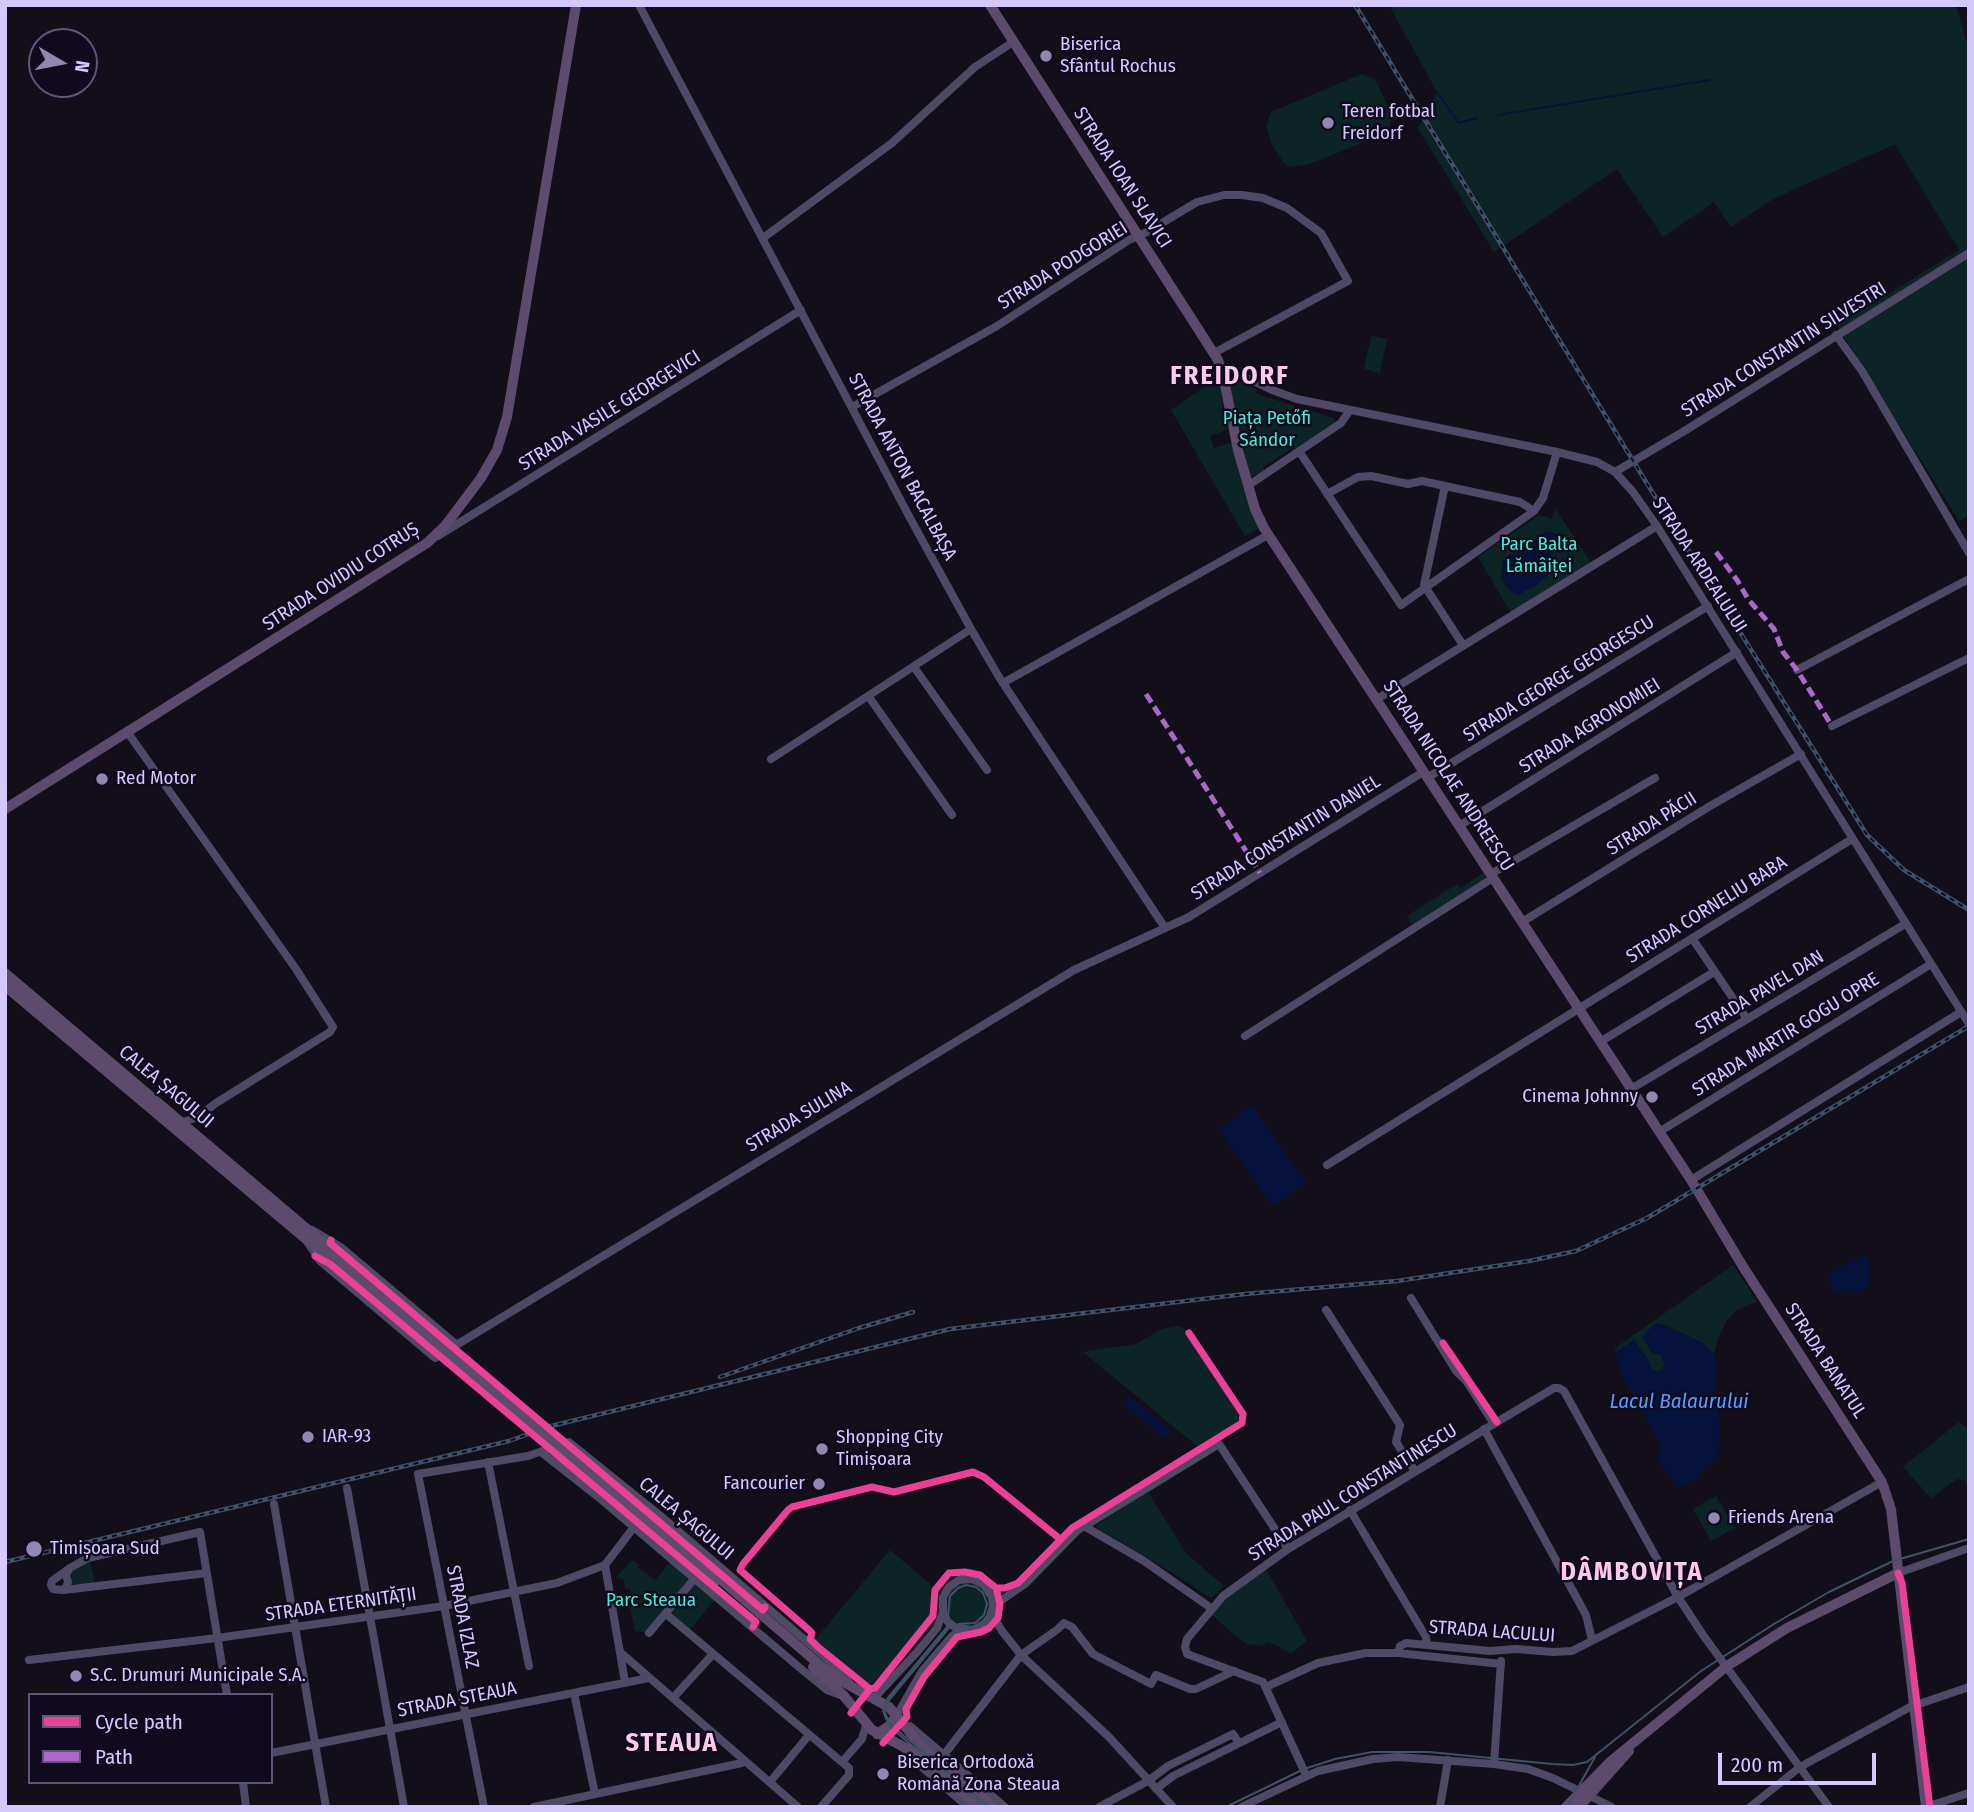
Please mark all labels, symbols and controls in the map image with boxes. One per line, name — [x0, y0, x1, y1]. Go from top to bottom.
north arrow — [28, 28, 98, 98]
place label: Biserica Sfântul Rochus — [1060, 34, 1176, 78]
marker: Biserica Sfântul Rochus — [1038, 48, 1054, 64]
text: N — [70, 59, 95, 74]
place label: Teren fotbal Freidorf — [1342, 101, 1435, 145]
street label: STRADA IOAN SLAVICI — [1068, 103, 1176, 253]
marker: Teren fotbal Freidorf — [1320, 115, 1336, 131]
street label: STRADA PODGORIEI — [994, 217, 1132, 315]
street label: STRADA CONSTANTIN SILVESTRI — [1677, 277, 1891, 423]
street label: STRADA VASILE GEORGEVICI — [515, 346, 705, 476]
district label: FREIDORF — [1171, 361, 1289, 393]
street label: STRADA ANTON BACALBAȘA — [843, 369, 961, 565]
park label: Piața Petőfi Sándor — [1223, 408, 1311, 452]
street label: STRADA ARDEALULUI — [1647, 493, 1751, 637]
street label: STRADA OVIDIU COTRUȘ — [259, 518, 423, 636]
park label: Parc Balta Lămâiței — [1501, 534, 1577, 578]
street label: STRADA GEORGE GEORGESCU — [1459, 611, 1659, 747]
street label: STRADA AGRONOMIEI — [1515, 673, 1665, 779]
street label: STRADA NICOLAE ANDREESCU — [1378, 676, 1518, 876]
place label: Red Motor — [116, 768, 196, 790]
street label: STRADA CONSTANTIN DANIEL — [1187, 770, 1385, 906]
marker: Red Motor — [94, 771, 110, 787]
street label: STRADA PĂCII — [1603, 787, 1701, 861]
street label: STRADA CORNELIU BABA — [1622, 851, 1792, 969]
street label: STRADA PAVEL DAN — [1692, 946, 1828, 1040]
street label: STRADA MARTIR GOGU OPRE — [1688, 968, 1884, 1102]
street label: CALEA ȘAGULUI — [114, 1041, 218, 1133]
street label: STRADA SULINA — [742, 1077, 856, 1157]
place label: Cinema Johnny — [1522, 1086, 1638, 1108]
marker: Cinema Johnny — [1644, 1089, 1660, 1105]
street label: STRADA BANATUL — [1779, 1299, 1871, 1423]
water label: Lacul Balaurului — [1609, 1389, 1749, 1415]
street label: STRADA PAUL CONSTANTINESCU — [1245, 1419, 1461, 1567]
place label: IAR-93 — [322, 1426, 371, 1448]
place label: Shopping City Timișoara — [836, 1427, 943, 1471]
marker: IAR-93 — [300, 1429, 316, 1445]
marker: Shopping City Timișoara — [814, 1441, 830, 1457]
street label: CALEA ȘAGULUI — [634, 1473, 738, 1565]
place label: Fancourier — [723, 1473, 805, 1495]
marker: Fancourier — [811, 1476, 827, 1492]
place label: Friends Arena — [1728, 1507, 1834, 1529]
marker: Friends Arena — [1706, 1510, 1722, 1526]
place label: Timișoara Sud — [50, 1538, 160, 1560]
marker: Timișoara Sud — [24, 1539, 44, 1559]
district label: DÂMBOVIȚA — [1562, 1557, 1702, 1589]
street label: STRADA IZLAZ — [441, 1563, 483, 1671]
street label: STRADA ETERNITĂȚII — [264, 1583, 418, 1627]
park label: Parc Steaua — [606, 1590, 696, 1612]
street label: STRADA LACULUI — [1428, 1616, 1556, 1648]
place label: S.C. Drumuri Municipale S.A. — [90, 1665, 306, 1687]
marker: S.C. Drumuri Municipale S.A. — [68, 1668, 84, 1684]
street label: STRADA STEAUA — [395, 1677, 519, 1723]
legend — [28, 1693, 273, 1784]
text: Cycle path — [95, 1709, 183, 1735]
district label: STEAUA — [626, 1728, 718, 1760]
scale bar — [1722, 1738, 1880, 1782]
text: Path — [95, 1744, 133, 1770]
place label: Biserica Ortodoxă Română Zona Steaua — [897, 1752, 1060, 1796]
text: 200 m — [1731, 1752, 1783, 1778]
marker: Biserica Ortodoxă Română Zona Steaua — [875, 1766, 891, 1782]

